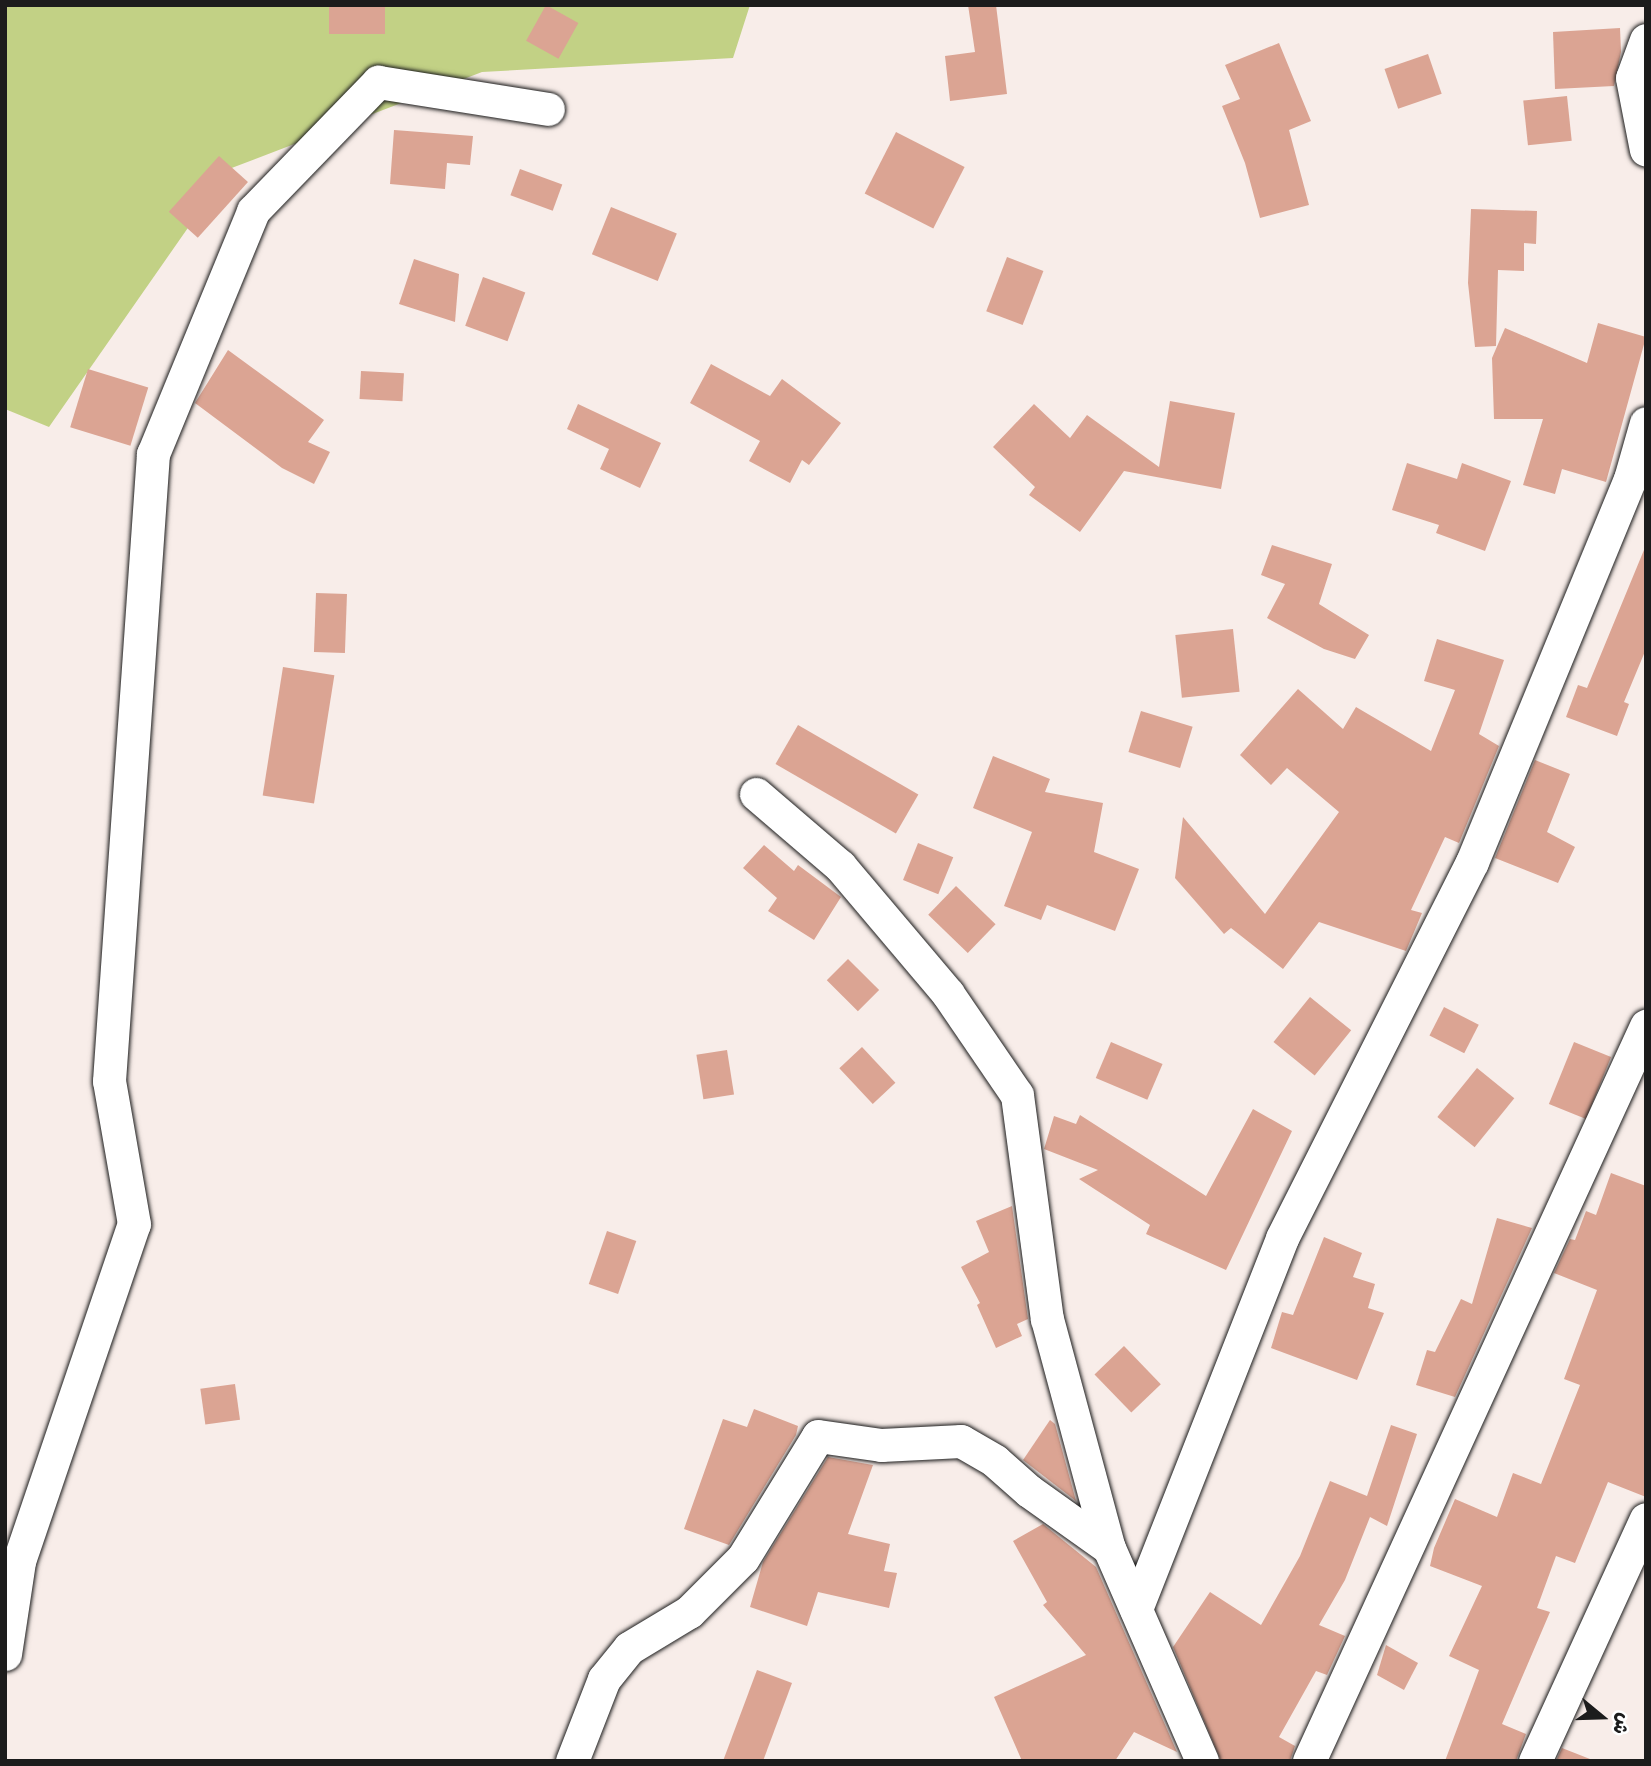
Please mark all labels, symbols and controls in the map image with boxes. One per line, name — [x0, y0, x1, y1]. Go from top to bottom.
north arrow — [1567, 1682, 1637, 1752]
text: ش — [1603, 1709, 1641, 1739]

